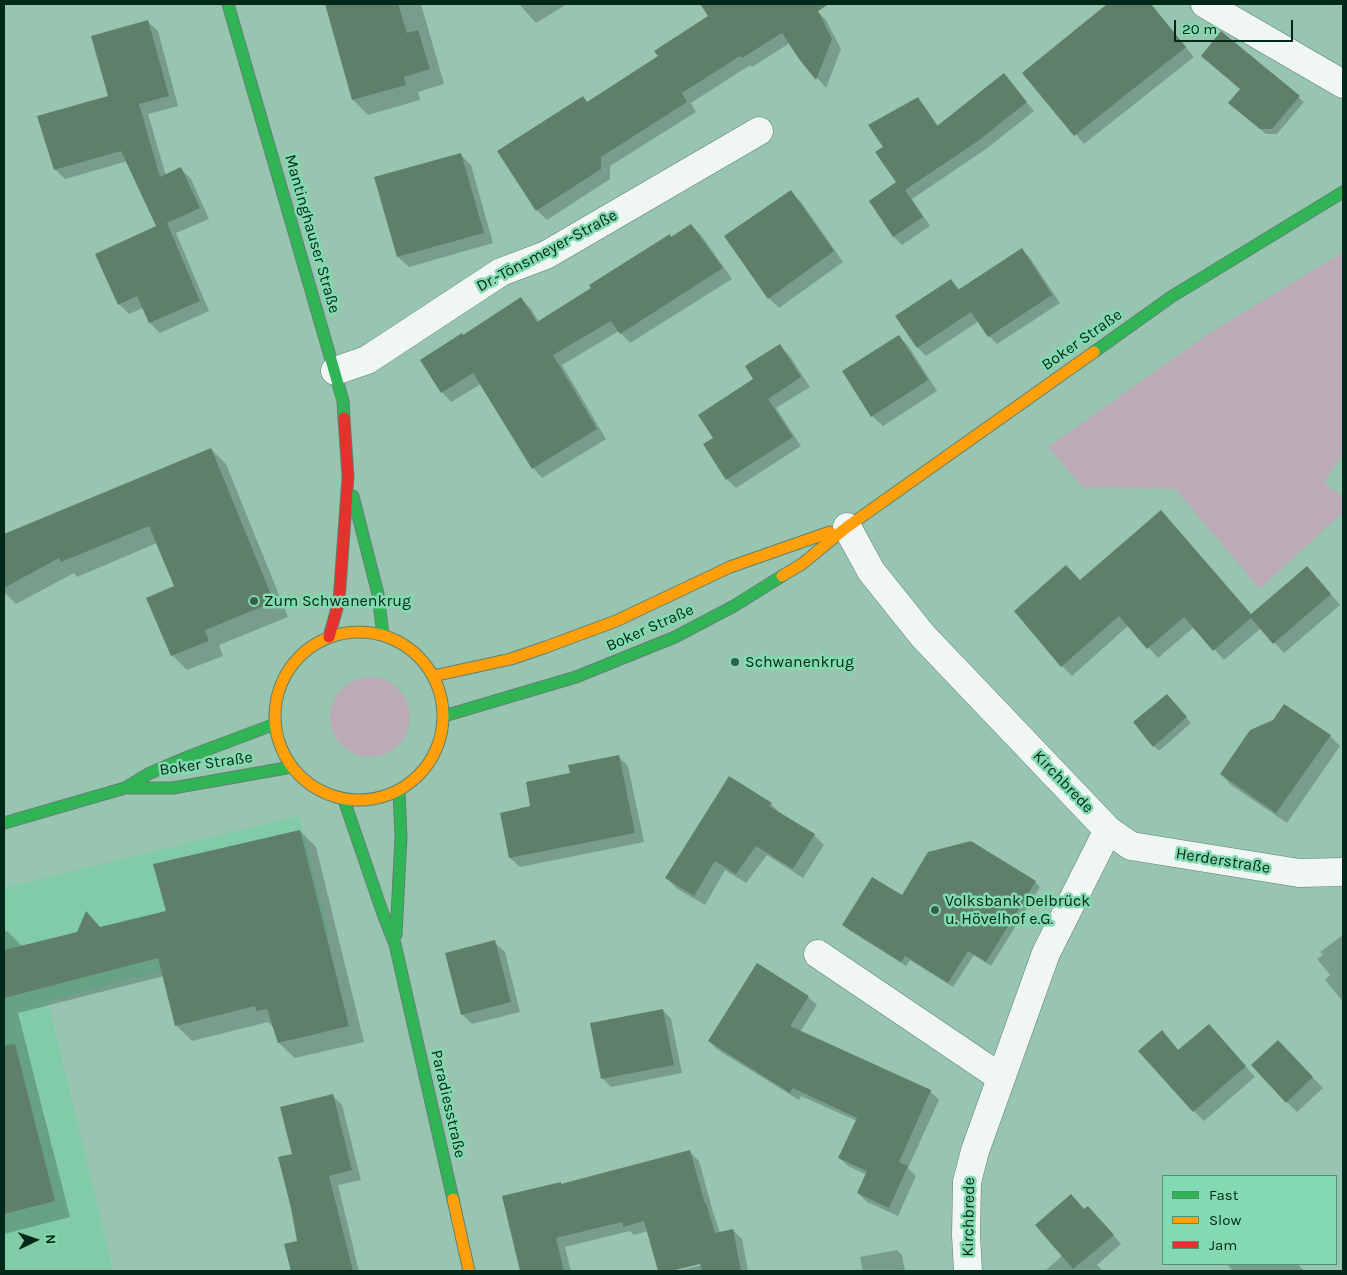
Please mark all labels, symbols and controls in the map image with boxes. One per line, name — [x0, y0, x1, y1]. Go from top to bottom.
scale bar — [1177, 10, 1296, 42]
text: 20 m — [1182, 20, 1217, 38]
street label: Mantinghauser Straße — [280, 152, 344, 316]
street label: Dr.-Tönsmeyer-Straße — [473, 206, 621, 296]
street label: Boker Straße — [1038, 305, 1126, 375]
place label: Zum Schwanenkrug — [264, 591, 411, 611]
marker: Zum Schwanenkrug — [248, 595, 260, 607]
street label: Boker Straße — [603, 600, 697, 656]
place label: Schwanenkrug — [745, 652, 854, 672]
marker: Schwanenkrug — [729, 656, 741, 668]
street label: Kirchbrede — [1029, 747, 1097, 817]
street label: Boker Straße — [158, 748, 254, 780]
street label: Herderstraße — [1174, 844, 1272, 878]
place label: Volksbank Delbrück u. Hövelhof e.G. — [945, 891, 1090, 929]
marker: Volksbank Delbrück u. Hövelhof e.G. — [929, 904, 941, 916]
street label: Paradiesstraße — [426, 1048, 470, 1160]
legend — [1162, 1175, 1337, 1265]
street label: Kirchbrede — [959, 1177, 979, 1257]
text: Fast — [1209, 1186, 1238, 1204]
text: Slow — [1209, 1211, 1241, 1229]
north arrow — [10, 1215, 60, 1265]
text: N — [42, 1234, 59, 1245]
text: Jam — [1209, 1236, 1237, 1254]

